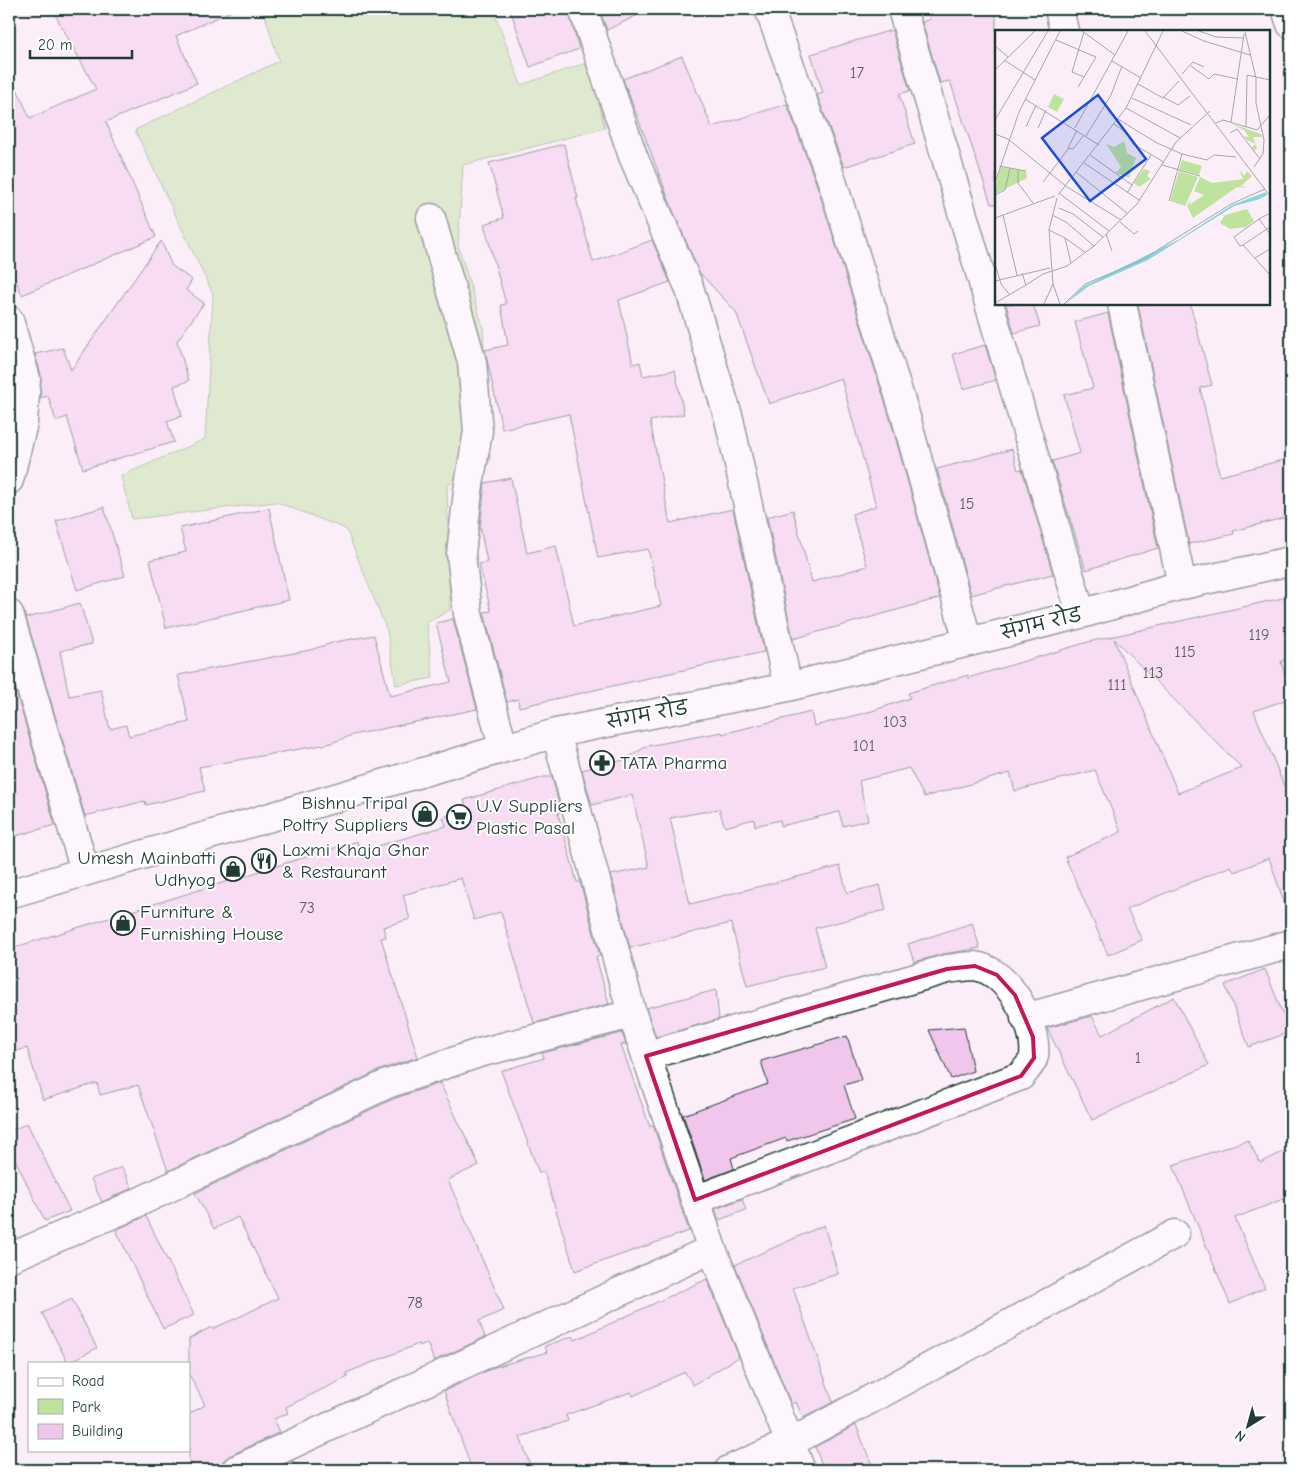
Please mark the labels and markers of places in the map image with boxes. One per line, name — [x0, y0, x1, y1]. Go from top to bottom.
pharmacy icon: TATA Pharma — [589, 750, 615, 776]
place label: TATA Pharma — [620, 752, 727, 774]
place label: Bishnu Tripal Poltry Suppliers — [282, 792, 408, 836]
place label: U.V Suppliers Plastic Pasal — [476, 795, 582, 839]
shop icon: Bishnu Tripal Poltry Suppliers — [412, 801, 438, 827]
supermarket icon: U.V Suppliers Plastic Pasal — [446, 804, 472, 830]
place label: Laxmi Khaja Ghar & Restaurant — [282, 839, 429, 883]
place label: Umesh Mainbatti Udhyog — [78, 847, 216, 891]
restaurant icon: Laxmi Khaja Ghar & Restaurant — [251, 848, 277, 874]
shop icon: Umesh Mainbatti Udhyog — [220, 856, 246, 882]
place label: Furniture & Furnishing House — [140, 901, 283, 945]
shop icon: Furniture & Furnishing House — [110, 910, 136, 936]

